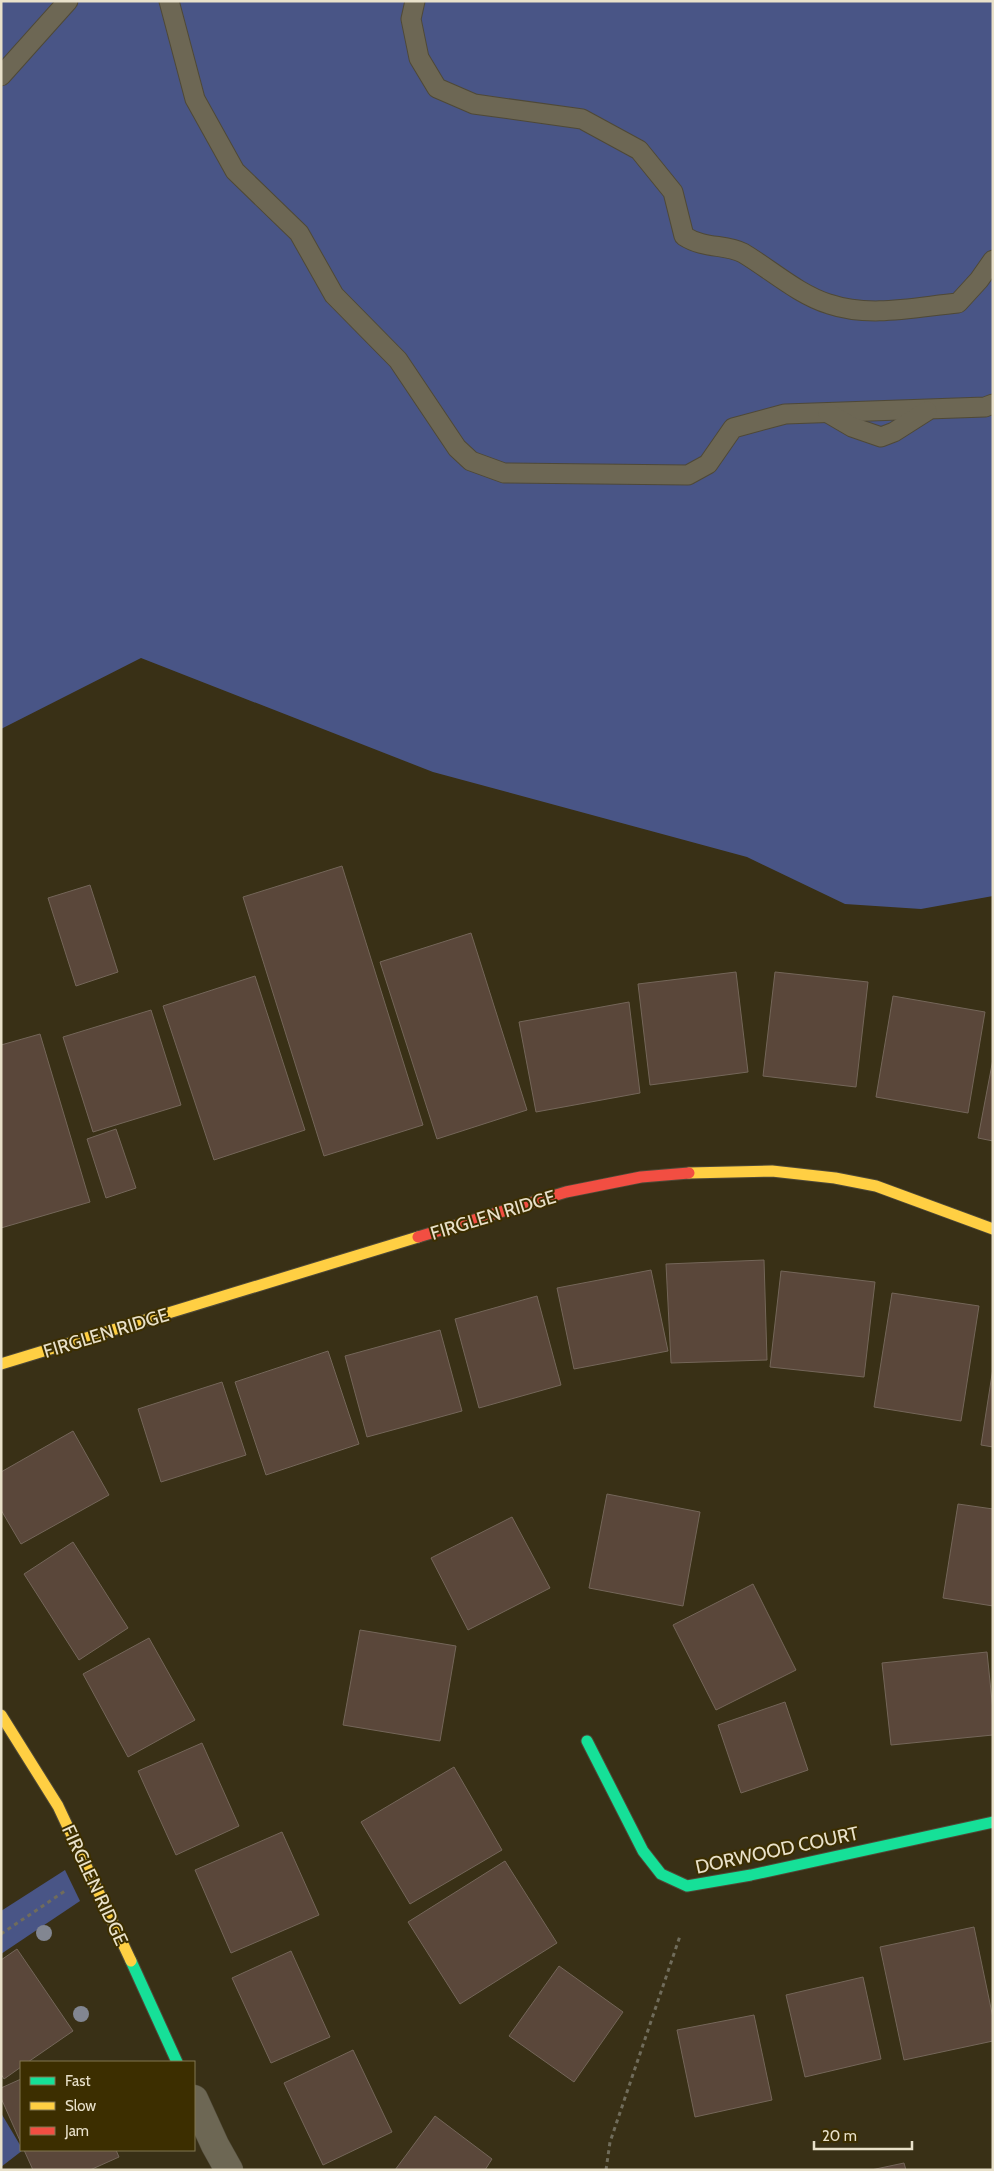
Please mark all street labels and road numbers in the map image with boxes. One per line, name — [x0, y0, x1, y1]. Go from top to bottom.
street label: FIRGLEN RIDGE — [427, 1185, 559, 1245]
street label: FIRGLEN RIDGE — [40, 1303, 172, 1363]
street label: FIRGLEN RIDGE — [57, 1821, 133, 1949]
street label: DORWOOD COURT — [693, 1821, 861, 1879]

